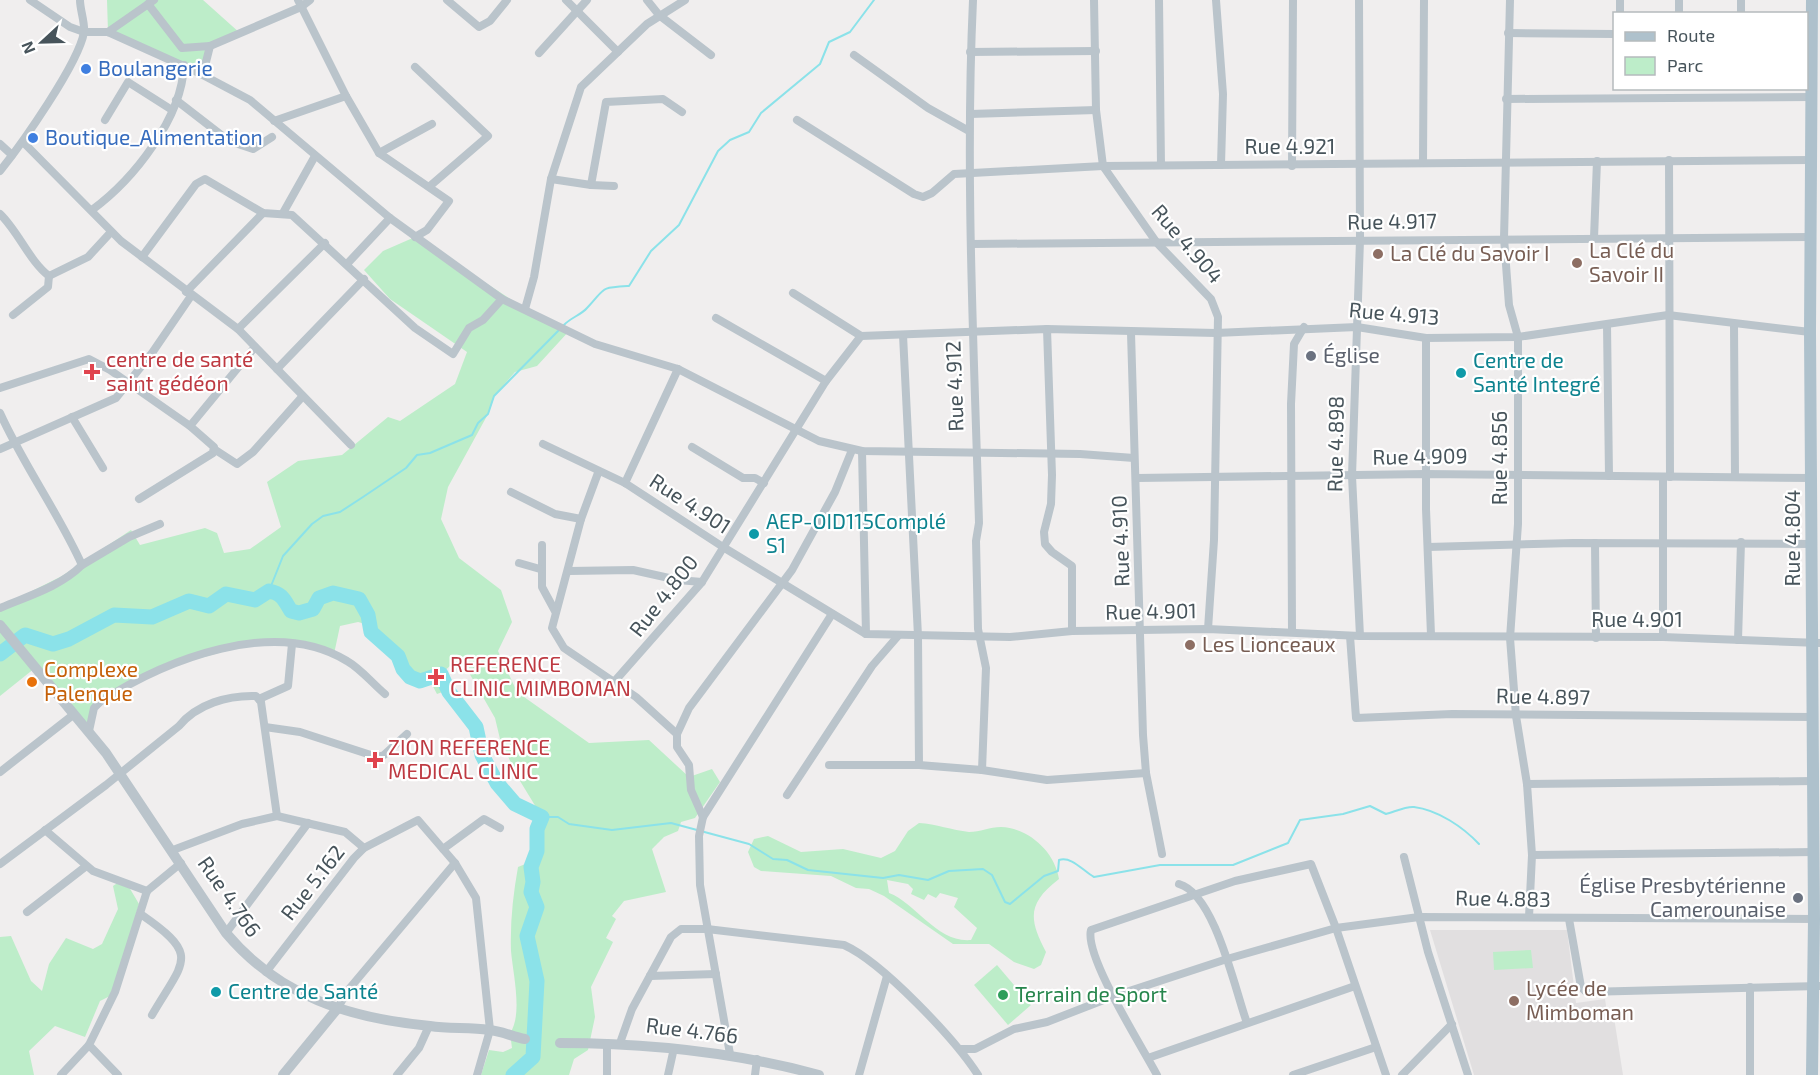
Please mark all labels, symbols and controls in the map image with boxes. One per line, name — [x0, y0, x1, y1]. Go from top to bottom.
north arrow — [12, 12, 72, 72]
legend — [1613, 12, 1808, 90]
text: Route — [1667, 24, 1715, 46]
text: N — [17, 39, 39, 57]
text: Parc — [1667, 54, 1703, 76]
place label: Boulangerie — [98, 55, 213, 80]
marker: Boulangerie — [79, 62, 93, 76]
place label: Boutique_Alimentation — [45, 124, 263, 149]
marker: Boutique_Alimentation — [26, 131, 40, 145]
street label: Rue 4.921 — [1245, 133, 1335, 158]
street label: Rue 4.904 — [1147, 199, 1229, 288]
street label: Rue 4.917 — [1347, 207, 1437, 234]
place label: La Clé du Savoir II — [1589, 237, 1674, 286]
place label: La Clé du Savoir I — [1390, 240, 1549, 265]
marker: La Clé du Savoir I — [1371, 247, 1385, 261]
marker: La Clé du Savoir II — [1570, 256, 1584, 270]
street label: Rue 4.913 — [1348, 296, 1440, 329]
street label: Rue 4.912 — [939, 340, 968, 432]
place label: Église — [1323, 342, 1380, 367]
place label: centre de santé saint gédéon — [106, 346, 253, 395]
place label: Centre de Santé Integré — [1473, 347, 1601, 396]
marker: Église — [1304, 349, 1318, 363]
marker: centre de santé saint gédéon — [83, 363, 101, 381]
marker: Centre de Santé Integré — [1454, 366, 1468, 380]
street label: Rue 4.898 — [1321, 396, 1348, 492]
street label: Rue 4.856 — [1486, 411, 1511, 505]
street label: Rue 4.909 — [1372, 442, 1468, 469]
street label: Rue 4.901 — [646, 467, 736, 538]
street label: Rue 4.804 — [1779, 490, 1804, 586]
street label: Rue 4.910 — [1105, 495, 1134, 587]
place label: AEP-OID115Complé S1 — [766, 508, 946, 557]
marker: AEP-OID115Complé S1 — [747, 527, 761, 541]
street label: Rue 4.800 — [623, 549, 702, 641]
street label: Rue 4.901 — [1105, 597, 1197, 624]
street label: Rue 4.901 — [1591, 606, 1683, 631]
place label: Les Lionceaux — [1202, 631, 1335, 656]
marker: Les Lionceaux — [1183, 638, 1197, 652]
place label: REFERENCE CLINIC MIMBOMAN — [450, 651, 631, 700]
place label: Complexe Palenque — [44, 656, 138, 705]
marker: REFERENCE CLINIC MIMBOMAN — [427, 668, 445, 686]
marker: Complexe Palenque — [25, 675, 39, 689]
street label: Rue 4.897 — [1496, 682, 1591, 709]
place label: ZION REFERENCE MEDICAL CLINIC — [388, 734, 550, 783]
marker: ZION REFERENCE MEDICAL CLINIC — [366, 751, 384, 769]
street label: Rue 5.162 — [275, 840, 349, 925]
street label: Rue 4.766 — [193, 851, 267, 941]
place label: Église Presbytérienne Camerounaise — [1579, 872, 1786, 921]
street label: Rue 4.883 — [1455, 884, 1551, 911]
marker: Église Presbytérienne Camerounaise — [1791, 891, 1805, 905]
place label: Lycée de Mimboman — [1526, 975, 1634, 1024]
place label: Centre de Santé — [228, 978, 378, 1003]
place label: Terrain de Sport — [1015, 981, 1167, 1006]
marker: Centre de Santé — [209, 985, 223, 999]
marker: Terrain de Sport — [996, 988, 1010, 1002]
marker: Lycée de Mimboman — [1507, 994, 1521, 1008]
street label: Rue 4.766 — [645, 1011, 740, 1048]

